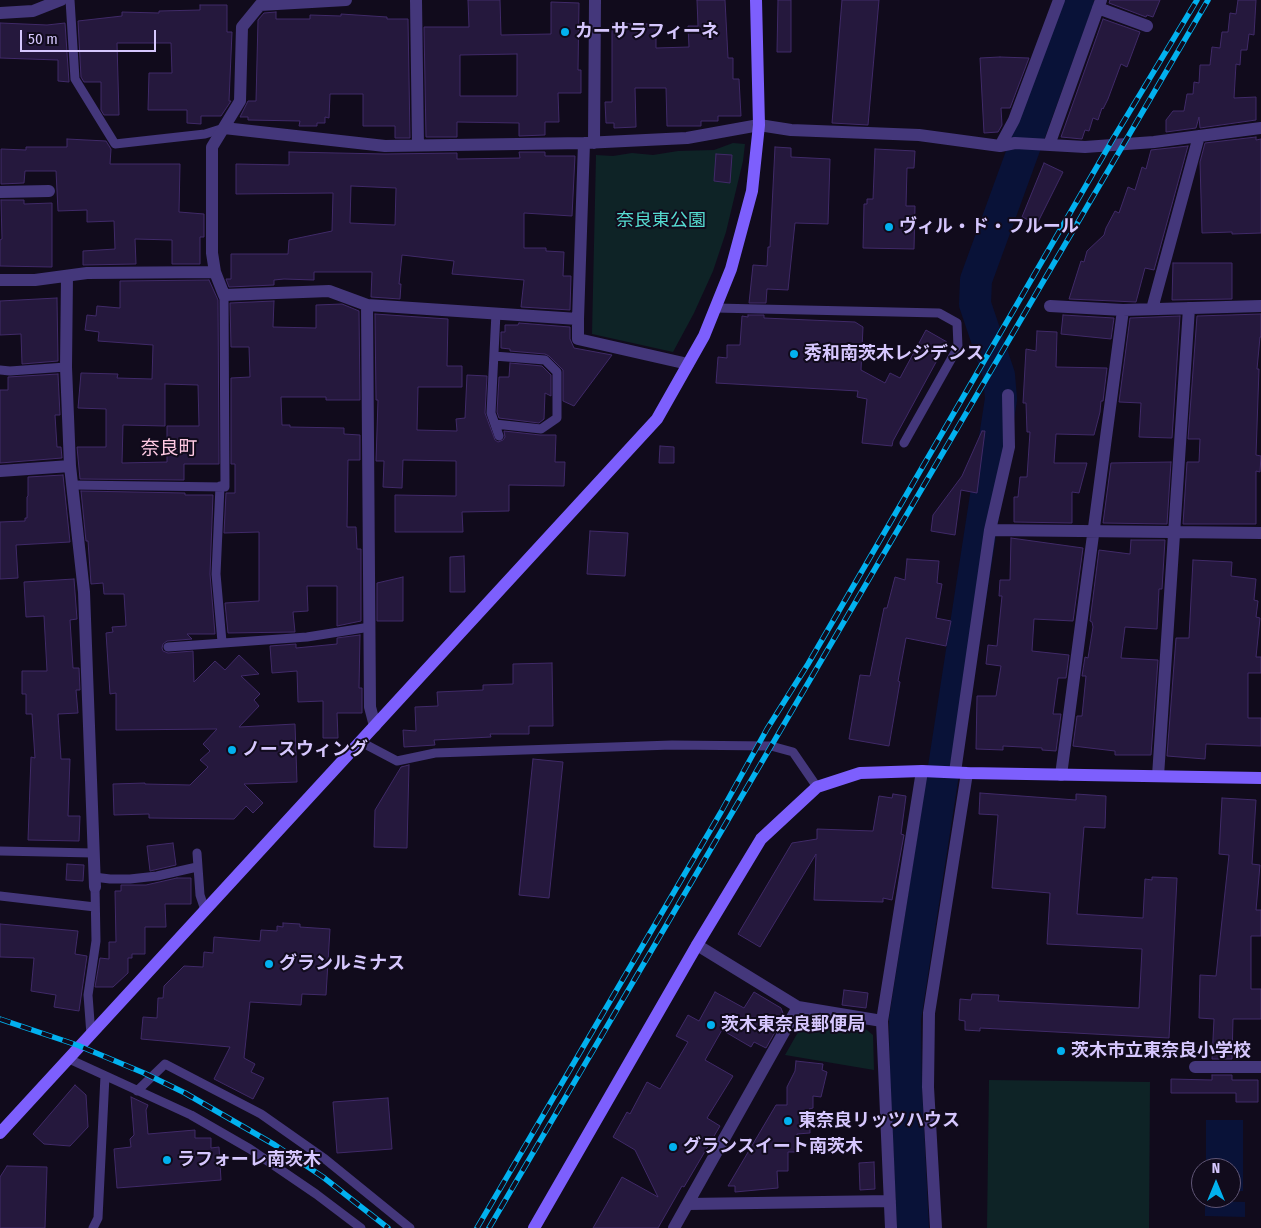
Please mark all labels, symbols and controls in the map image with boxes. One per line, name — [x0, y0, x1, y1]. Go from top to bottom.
scale bar — [22, 20, 159, 52]
place label: カーサラフィーネ — [575, 21, 719, 43]
marker: カーサラフィーネ — [559, 26, 571, 38]
text: 50 m — [28, 30, 58, 48]
park label: 奈良東公園 — [616, 210, 706, 232]
place label: ヴィル・ド・フルール — [899, 216, 1079, 238]
marker: ヴィル・ド・フルール — [883, 221, 895, 233]
place label: 秀和南茨木レジデンス — [804, 343, 984, 365]
marker: 秀和南茨木レジデンス — [788, 348, 800, 360]
district label: 奈良町 — [141, 438, 197, 460]
place label: ノースウィング — [242, 739, 368, 761]
marker: ノースウィング — [226, 744, 238, 756]
place label: グランルミナス — [279, 953, 405, 975]
marker: グランルミナス — [263, 958, 275, 970]
place label: 茨木東奈良郵便局 — [721, 1014, 865, 1036]
marker: 茨木東奈良郵便局 — [705, 1019, 717, 1031]
place label: 茨木市立東奈良小学校 — [1071, 1040, 1251, 1062]
marker: 茨木市立東奈良小学校 — [1055, 1045, 1067, 1057]
place label: 東奈良リッツハウス — [798, 1110, 960, 1132]
marker: 東奈良リッツハウス — [782, 1115, 794, 1127]
place label: グランスイート南茨木 — [683, 1136, 863, 1158]
marker: グランスイート南茨木 — [667, 1141, 679, 1153]
place label: ラフォーレ南茨木 — [177, 1149, 321, 1171]
marker: ラフォーレ南茨木 — [161, 1154, 173, 1166]
north arrow — [1191, 1158, 1241, 1208]
text: N — [1212, 1160, 1220, 1177]

